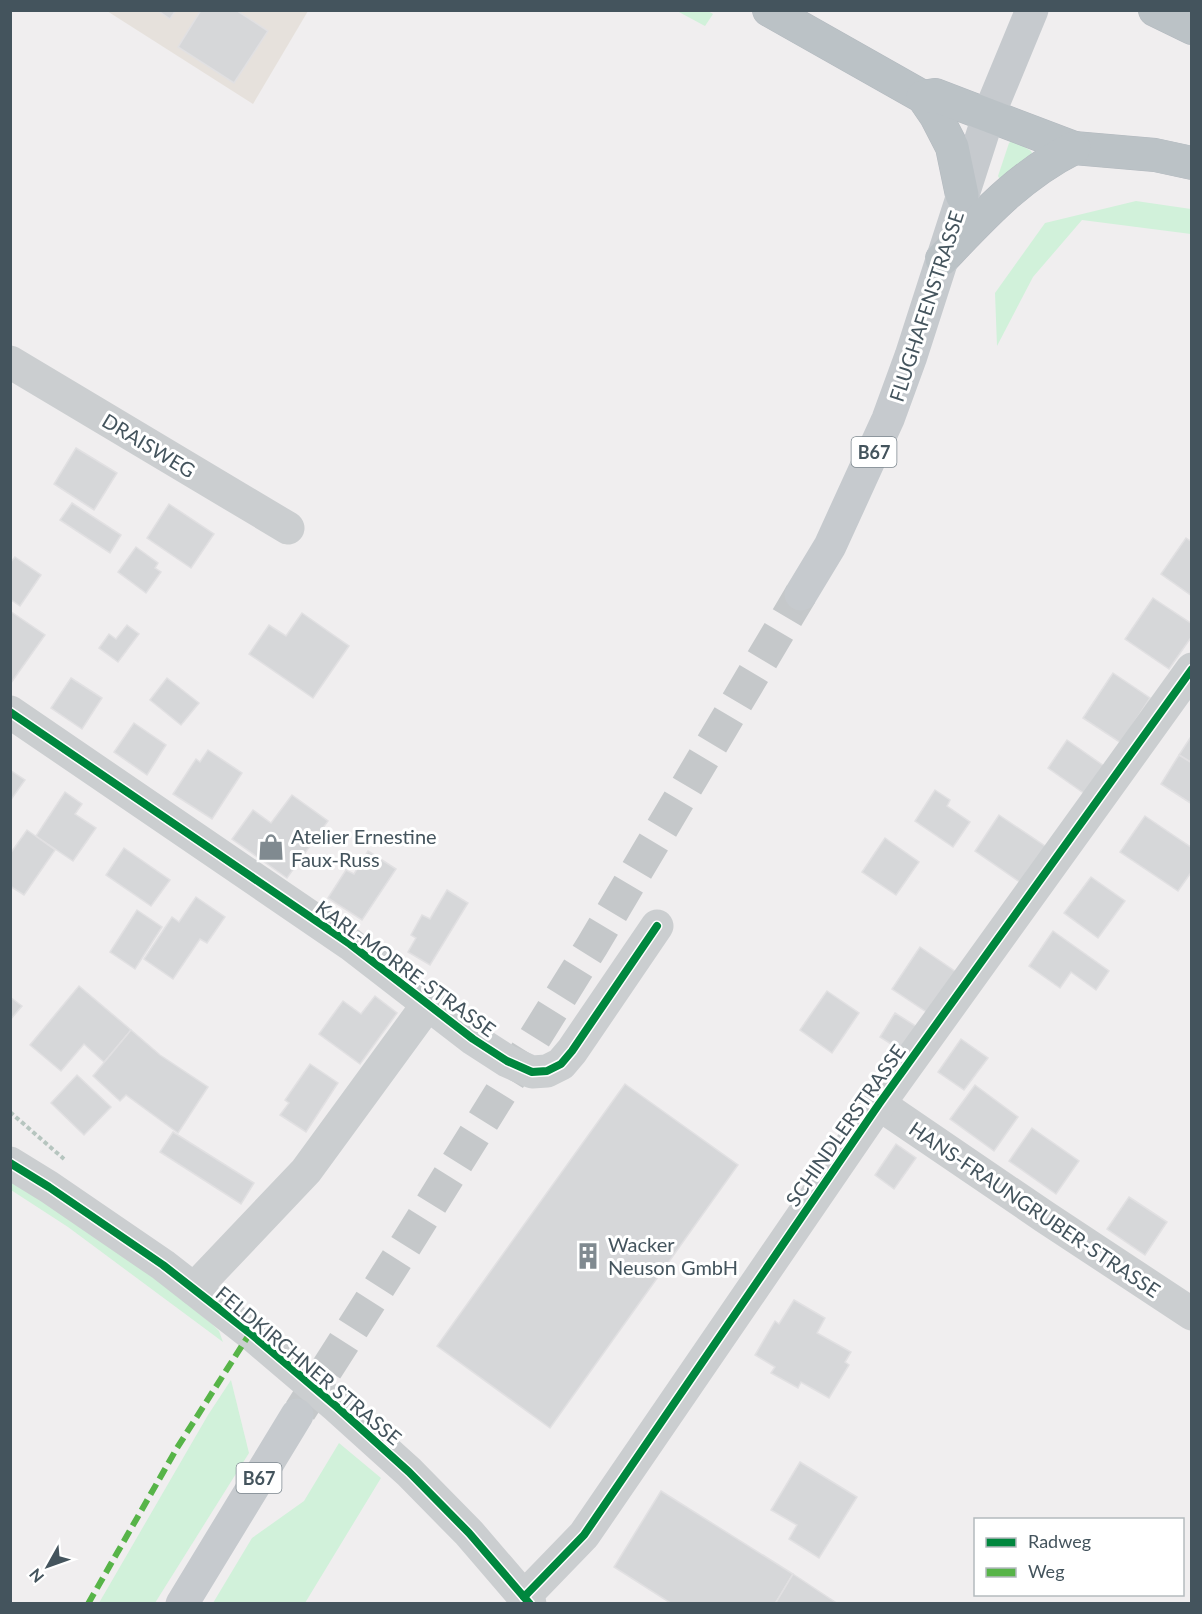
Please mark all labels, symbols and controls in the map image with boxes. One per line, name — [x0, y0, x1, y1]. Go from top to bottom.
street label: FLUGHAFENSTRASSE — [884, 208, 968, 404]
street label: DRAISWEG — [98, 408, 200, 482]
road number: B67 — [852, 437, 896, 467]
place label: Atelier Ernestine Faux-Russ — [291, 824, 437, 871]
shop icon: Atelier Ernestine Faux-Russ — [256, 832, 286, 862]
street label: KARL-MORRE-STRASSE — [311, 895, 501, 1041]
street label: SCHINDLERSTRASSE — [780, 1040, 910, 1210]
street label: HANS-FRAUNGRUBER-STRASSE — [905, 1116, 1165, 1302]
place label: Wacker Neuson GmbH — [608, 1232, 738, 1279]
building icon: Wacker Neuson GmbH — [573, 1241, 603, 1271]
street label: FELDKIRCHNER STRASSE — [211, 1280, 407, 1450]
road number: B67 — [236, 1463, 282, 1493]
legend — [974, 1518, 1184, 1596]
text: Radweg — [1028, 1530, 1091, 1552]
north arrow — [18, 1536, 78, 1596]
text: Weg — [1028, 1560, 1065, 1582]
text: N — [25, 1565, 47, 1587]

